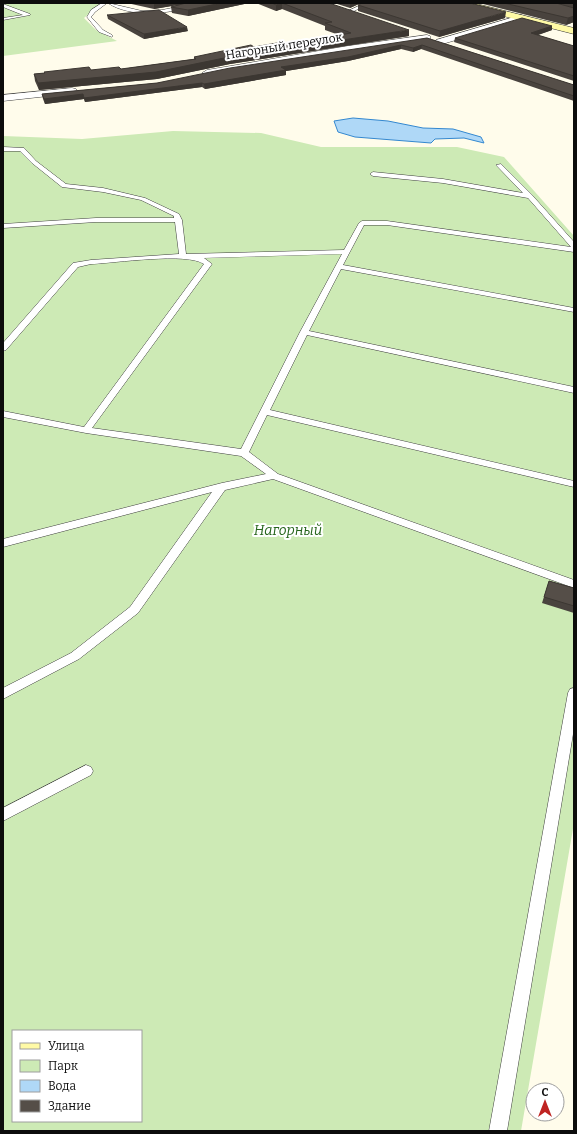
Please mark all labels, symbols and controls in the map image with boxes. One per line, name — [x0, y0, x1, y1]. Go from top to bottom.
street label: Нагорный переулок — [225, 30, 343, 62]
park label: Нагорный — [254, 522, 322, 539]
legend — [12, 1030, 142, 1122]
text: Улица — [48, 1039, 85, 1053]
text: Парк — [48, 1059, 78, 1073]
text: Вода — [48, 1079, 77, 1093]
north arrow — [525, 1082, 565, 1122]
text: С — [542, 1086, 549, 1099]
text: Здание — [48, 1099, 91, 1113]

